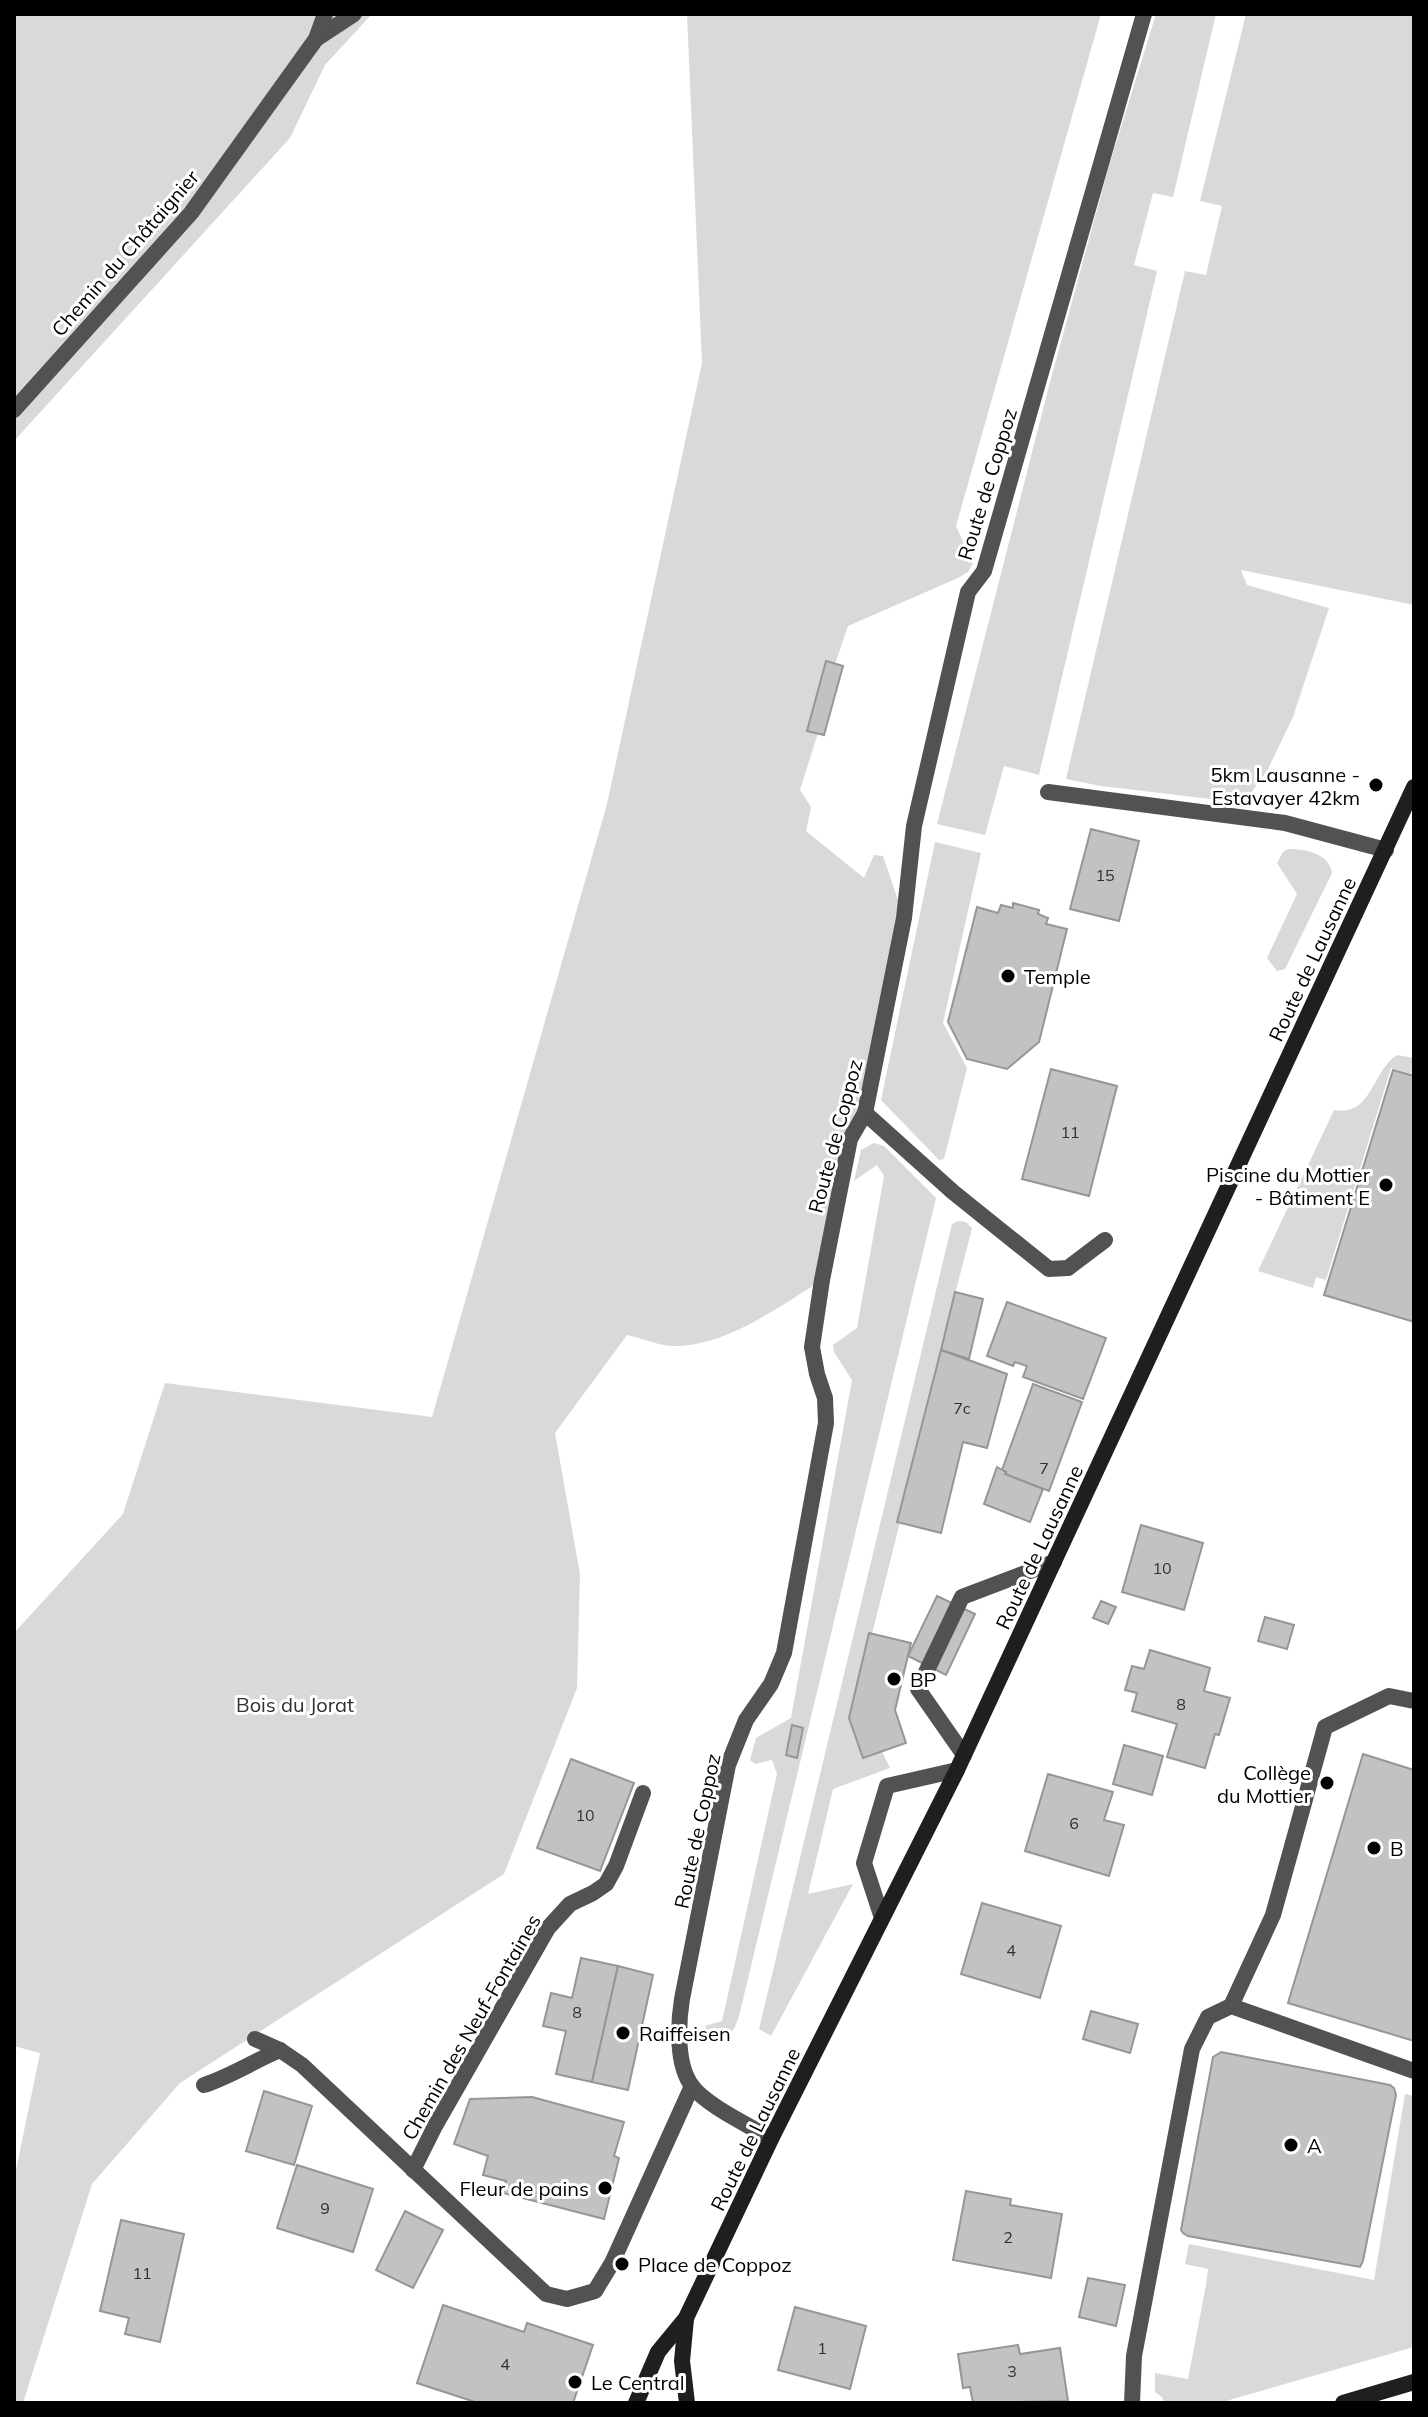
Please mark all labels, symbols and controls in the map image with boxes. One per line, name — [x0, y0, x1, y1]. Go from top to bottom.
street label: Chemin du Châtaignier — [46, 164, 205, 341]
street label: Route de Coppoz — [952, 405, 1022, 563]
place label: 5km Lausanne - Estavayer 42km — [1210, 762, 1360, 810]
marker: 5km Lausanne - Estavayer 42km — [1367, 776, 1385, 794]
house number: 15 — [1095, 865, 1115, 885]
street label: Route de Lausanne — [1263, 873, 1361, 1045]
place label: Temple — [1024, 964, 1091, 989]
marker: Temple — [999, 967, 1017, 985]
street label: Route de Coppoz — [803, 1057, 867, 1215]
house number: 11 — [1060, 1122, 1080, 1142]
place label: Piscine du Mottier - Bâtiment E — [1206, 1162, 1371, 1210]
marker: Piscine du Mottier - Bâtiment E — [1377, 1176, 1395, 1194]
house number: 7c — [953, 1398, 971, 1418]
house number: 7 — [1039, 1458, 1049, 1478]
street label: Route de Lausanne — [990, 1461, 1088, 1633]
house number: 10 — [1152, 1558, 1172, 1578]
place label: BP — [910, 1667, 937, 1692]
marker: BP — [885, 1670, 903, 1688]
park label: Bois du Jorat — [236, 1692, 354, 1717]
house number: 8 — [1176, 1694, 1186, 1714]
street label: Route de Coppoz — [668, 1751, 726, 1911]
place label: Collège du Mottier — [1217, 1760, 1312, 1808]
marker: Collège du Mottier — [1318, 1774, 1336, 1792]
house number: 10 — [575, 1805, 595, 1825]
house number: 6 — [1069, 1813, 1079, 1833]
place label: B — [1390, 1836, 1404, 1861]
marker: B — [1365, 1839, 1383, 1857]
street label: Chemin des Neuf-Fontaines — [396, 1910, 546, 2144]
house number: 4 — [1006, 1940, 1016, 1960]
house number: 8 — [572, 2002, 582, 2022]
place label: Raiffeisen — [639, 2021, 731, 2046]
marker: Raiffeisen — [614, 2024, 632, 2042]
street label: Route de Lausanne — [705, 2043, 805, 2215]
place label: A — [1307, 2133, 1322, 2158]
marker: A — [1282, 2136, 1300, 2154]
place label: Fleur de pains — [460, 2176, 589, 2201]
marker: Fleur de pains — [596, 2179, 614, 2197]
house number: 9 — [320, 2198, 330, 2218]
house number: 2 — [1003, 2227, 1013, 2247]
place label: Place de Coppoz — [638, 2252, 792, 2277]
marker: Place de Coppoz — [613, 2255, 631, 2273]
house number: 11 — [132, 2263, 152, 2283]
house number: 1 — [817, 2338, 827, 2358]
house number: 4 — [500, 2354, 510, 2374]
house number: 3 — [1007, 2361, 1017, 2381]
place label: Le Central — [591, 2370, 684, 2395]
marker: Le Central — [566, 2373, 584, 2391]

